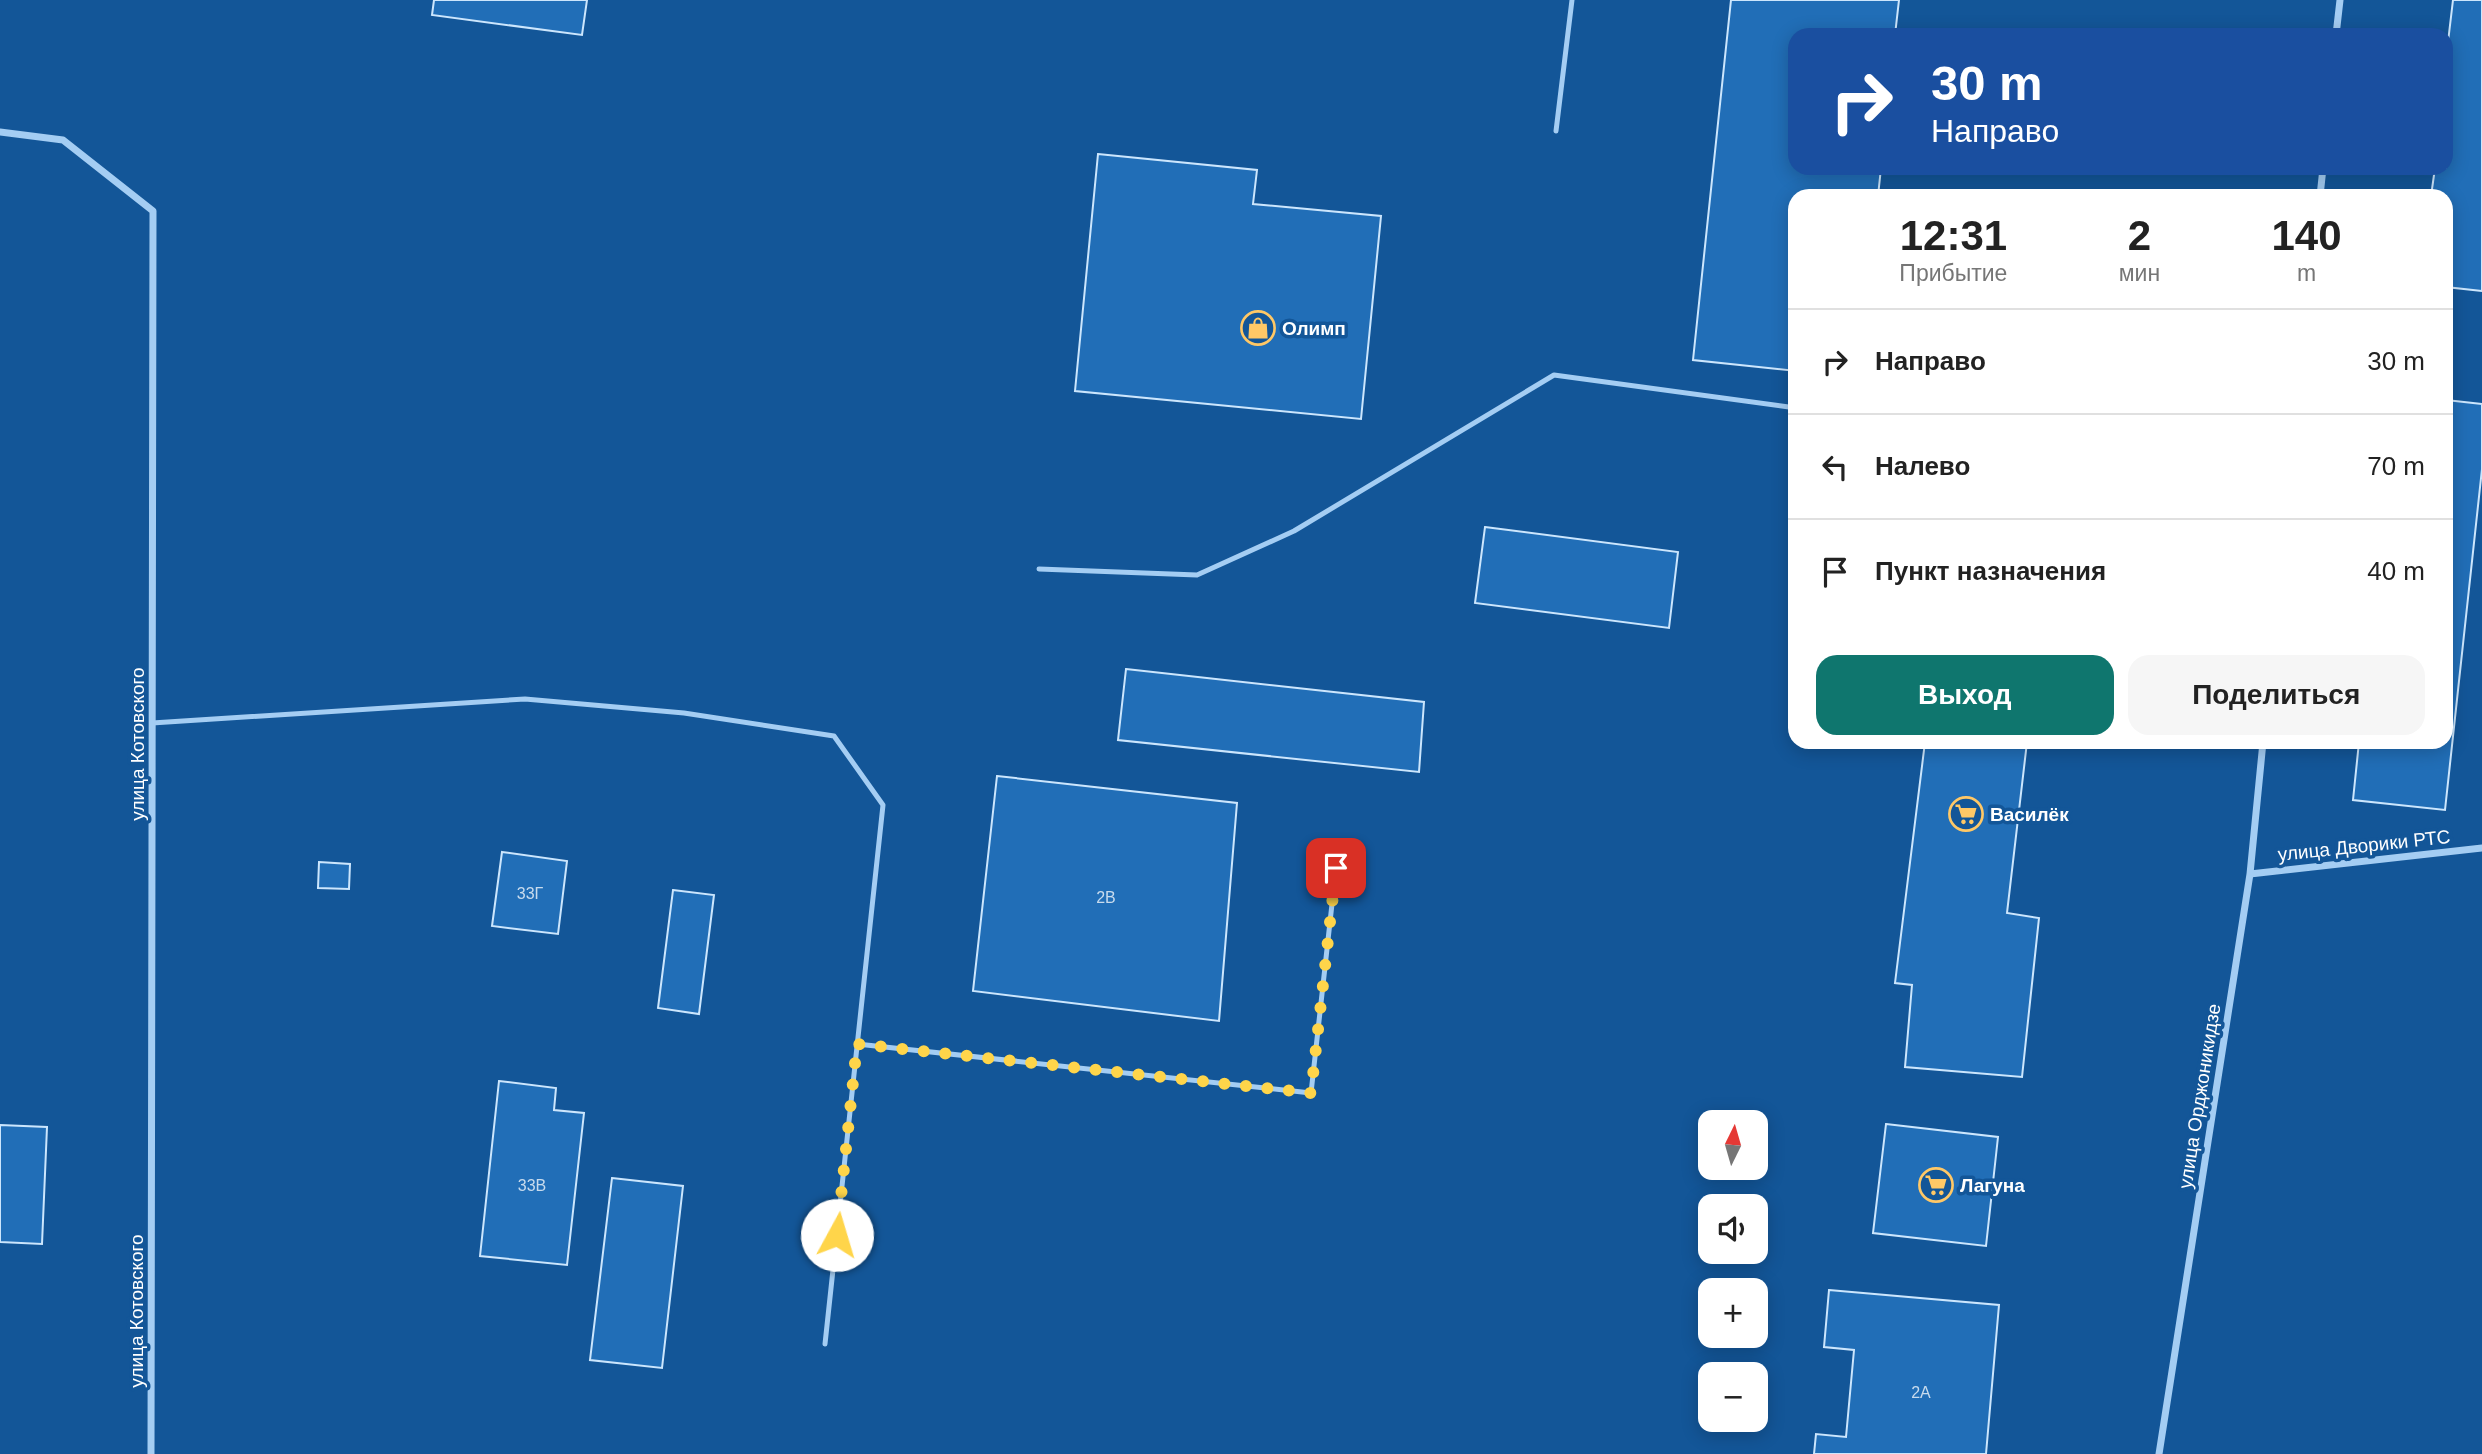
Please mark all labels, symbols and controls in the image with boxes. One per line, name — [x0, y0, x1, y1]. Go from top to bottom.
icon: right — [1816, 56, 1907, 147]
text: 30 m — [1931, 56, 2043, 110]
text: Направо — [1931, 113, 2059, 149]
text: 12:31 — [1900, 212, 2007, 259]
text: 2 — [2128, 212, 2151, 259]
text: 140 — [2272, 212, 2342, 259]
text: Прибытие — [1899, 260, 2007, 286]
text: мин — [2119, 260, 2160, 286]
text: m — [2297, 260, 2316, 286]
shop icon: Олимп — [1239, 309, 1277, 347]
place label: Олимп — [1282, 318, 1346, 339]
icon: right — [1816, 343, 1854, 381]
text: Направо — [1875, 346, 1986, 376]
text: 30 m — [2367, 346, 2425, 376]
icon: left — [1816, 448, 1854, 486]
text: Налево — [1875, 451, 1970, 481]
text: 70 m — [2367, 451, 2425, 481]
icon: arrive — [1816, 553, 1854, 591]
text: Пункт назначения — [1875, 556, 2106, 586]
text: 40 m — [2367, 556, 2425, 586]
button: Выход — [1816, 655, 2114, 735]
button: Поделиться — [2128, 655, 2425, 735]
street label: улица Котовского — [127, 667, 148, 821]
supermarket icon: Василёк — [1947, 795, 1985, 833]
place label: Василёк — [1990, 804, 2069, 825]
street label: улица Дворики РТС — [2277, 826, 2451, 865]
pin — [1306, 838, 1366, 898]
icon: arrive — [1317, 849, 1355, 887]
house number: 33Г — [517, 885, 544, 902]
house number: 2В — [1096, 889, 1116, 906]
street label: улица Орджоникидзе — [2174, 1002, 2224, 1190]
north arrow — [1698, 1110, 1768, 1180]
map controls — [1698, 1110, 1768, 1432]
supermarket icon: Лагуна — [1917, 1166, 1955, 1204]
place label: Лагуна — [1960, 1175, 2025, 1196]
house number: 33В — [518, 1177, 546, 1194]
button: sound — [1698, 1194, 1768, 1264]
position arrow — [800, 1198, 874, 1272]
street label: улица Котовского — [126, 1234, 147, 1388]
button: + — [1698, 1278, 1768, 1348]
button: − — [1698, 1362, 1768, 1432]
house number: 2А — [1911, 1384, 1931, 1401]

